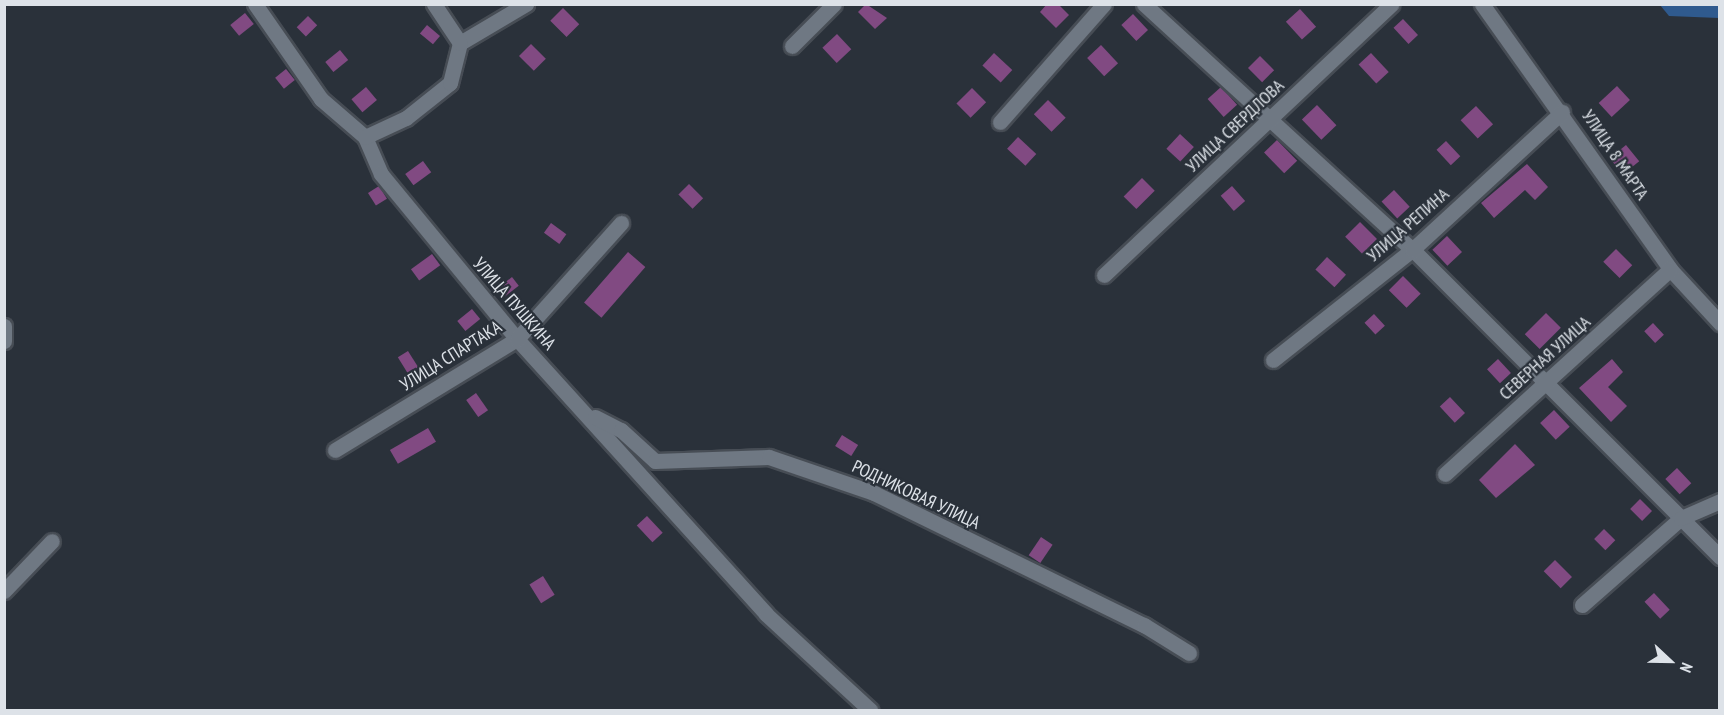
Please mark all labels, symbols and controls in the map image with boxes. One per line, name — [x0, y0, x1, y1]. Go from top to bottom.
street label: УЛИЦА СВЕРДЛОВА — [1181, 75, 1289, 177]
street label: УЛИЦА 8 МАРТА — [1577, 106, 1653, 204]
street label: УЛИЦА РЕПИНА — [1362, 183, 1454, 267]
street label: УЛИЦА ПУШКИНА — [468, 253, 560, 355]
street label: СЕВЕРНАЯ УЛИЦА — [1495, 311, 1595, 405]
street label: УЛИЦА СПАРТАКА — [396, 316, 506, 396]
street label: РОДНИКОВАЯ УЛИЦА — [848, 456, 984, 534]
north arrow — [1640, 631, 1700, 691]
text: N — [1676, 660, 1698, 675]

